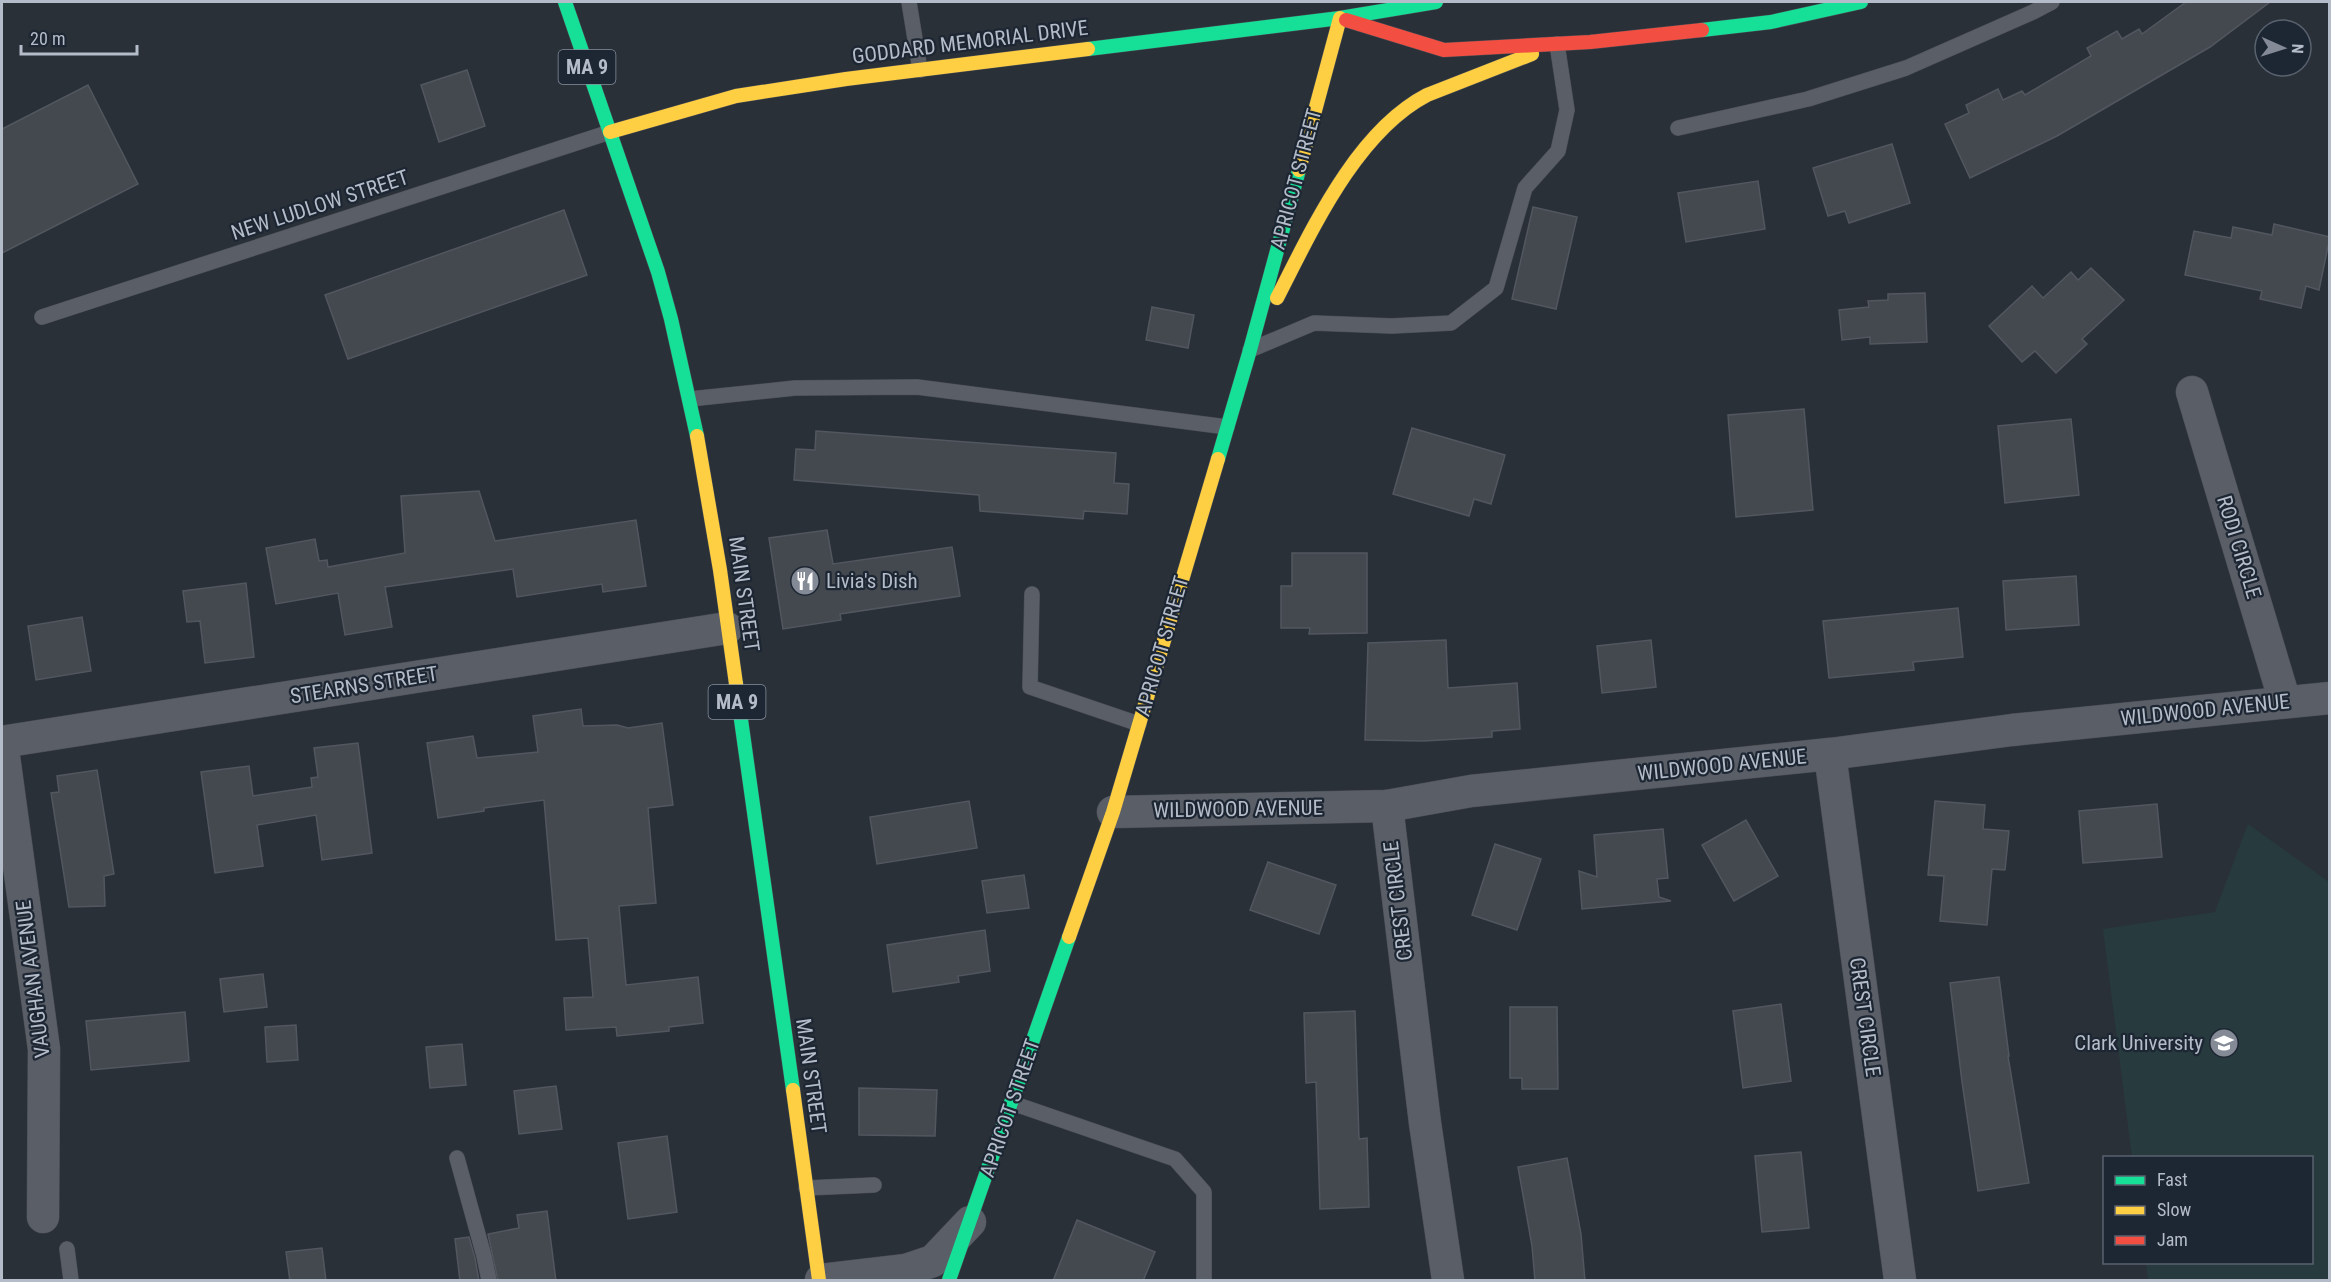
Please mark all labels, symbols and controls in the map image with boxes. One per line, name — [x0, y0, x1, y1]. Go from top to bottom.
street label: GODDARD MEMORIAL DRIVE — [851, 16, 1089, 68]
scale bar — [21, 18, 136, 56]
north arrow — [2253, 18, 2313, 78]
text: 20 m — [30, 28, 65, 49]
text: N — [2288, 43, 2307, 54]
road number: MA 9 — [558, 50, 616, 84]
street label: APRICOT STREET — [1266, 106, 1326, 252]
street label: NEW LUDLOW STREET — [228, 165, 412, 245]
street label: RODI CIRCLE — [2212, 493, 2266, 601]
street label: MAIN STREET — [724, 535, 764, 653]
restaurant icon: Livia's Dish — [789, 565, 821, 597]
place label: Livia's Dish — [826, 569, 918, 593]
street label: APRICOT STREET — [1131, 573, 1193, 719]
street label: STEARNS STREET — [288, 661, 440, 709]
road number: MA 9 — [708, 685, 766, 719]
street label: WILDWOOD AVENUE — [2119, 689, 2291, 731]
street label: WILDWOOD AVENUE — [1636, 744, 1808, 786]
street label: WILDWOOD AVENUE — [1153, 796, 1323, 822]
street label: CREST CIRCLE — [1379, 840, 1417, 962]
street label: VAUGHAN AVENUE — [11, 899, 55, 1059]
street label: CREST CIRCLE — [1845, 956, 1885, 1078]
street label: MAIN STREET — [791, 1017, 831, 1135]
school or university icon: Clark University — [2208, 1027, 2240, 1059]
place label: Clark University — [2074, 1031, 2203, 1055]
street label: APRICOT STREET — [975, 1036, 1045, 1180]
legend — [2103, 1156, 2313, 1264]
text: Fast — [2157, 1169, 2188, 1190]
text: Slow — [2157, 1199, 2192, 1220]
text: Jam — [2157, 1229, 2188, 1250]

